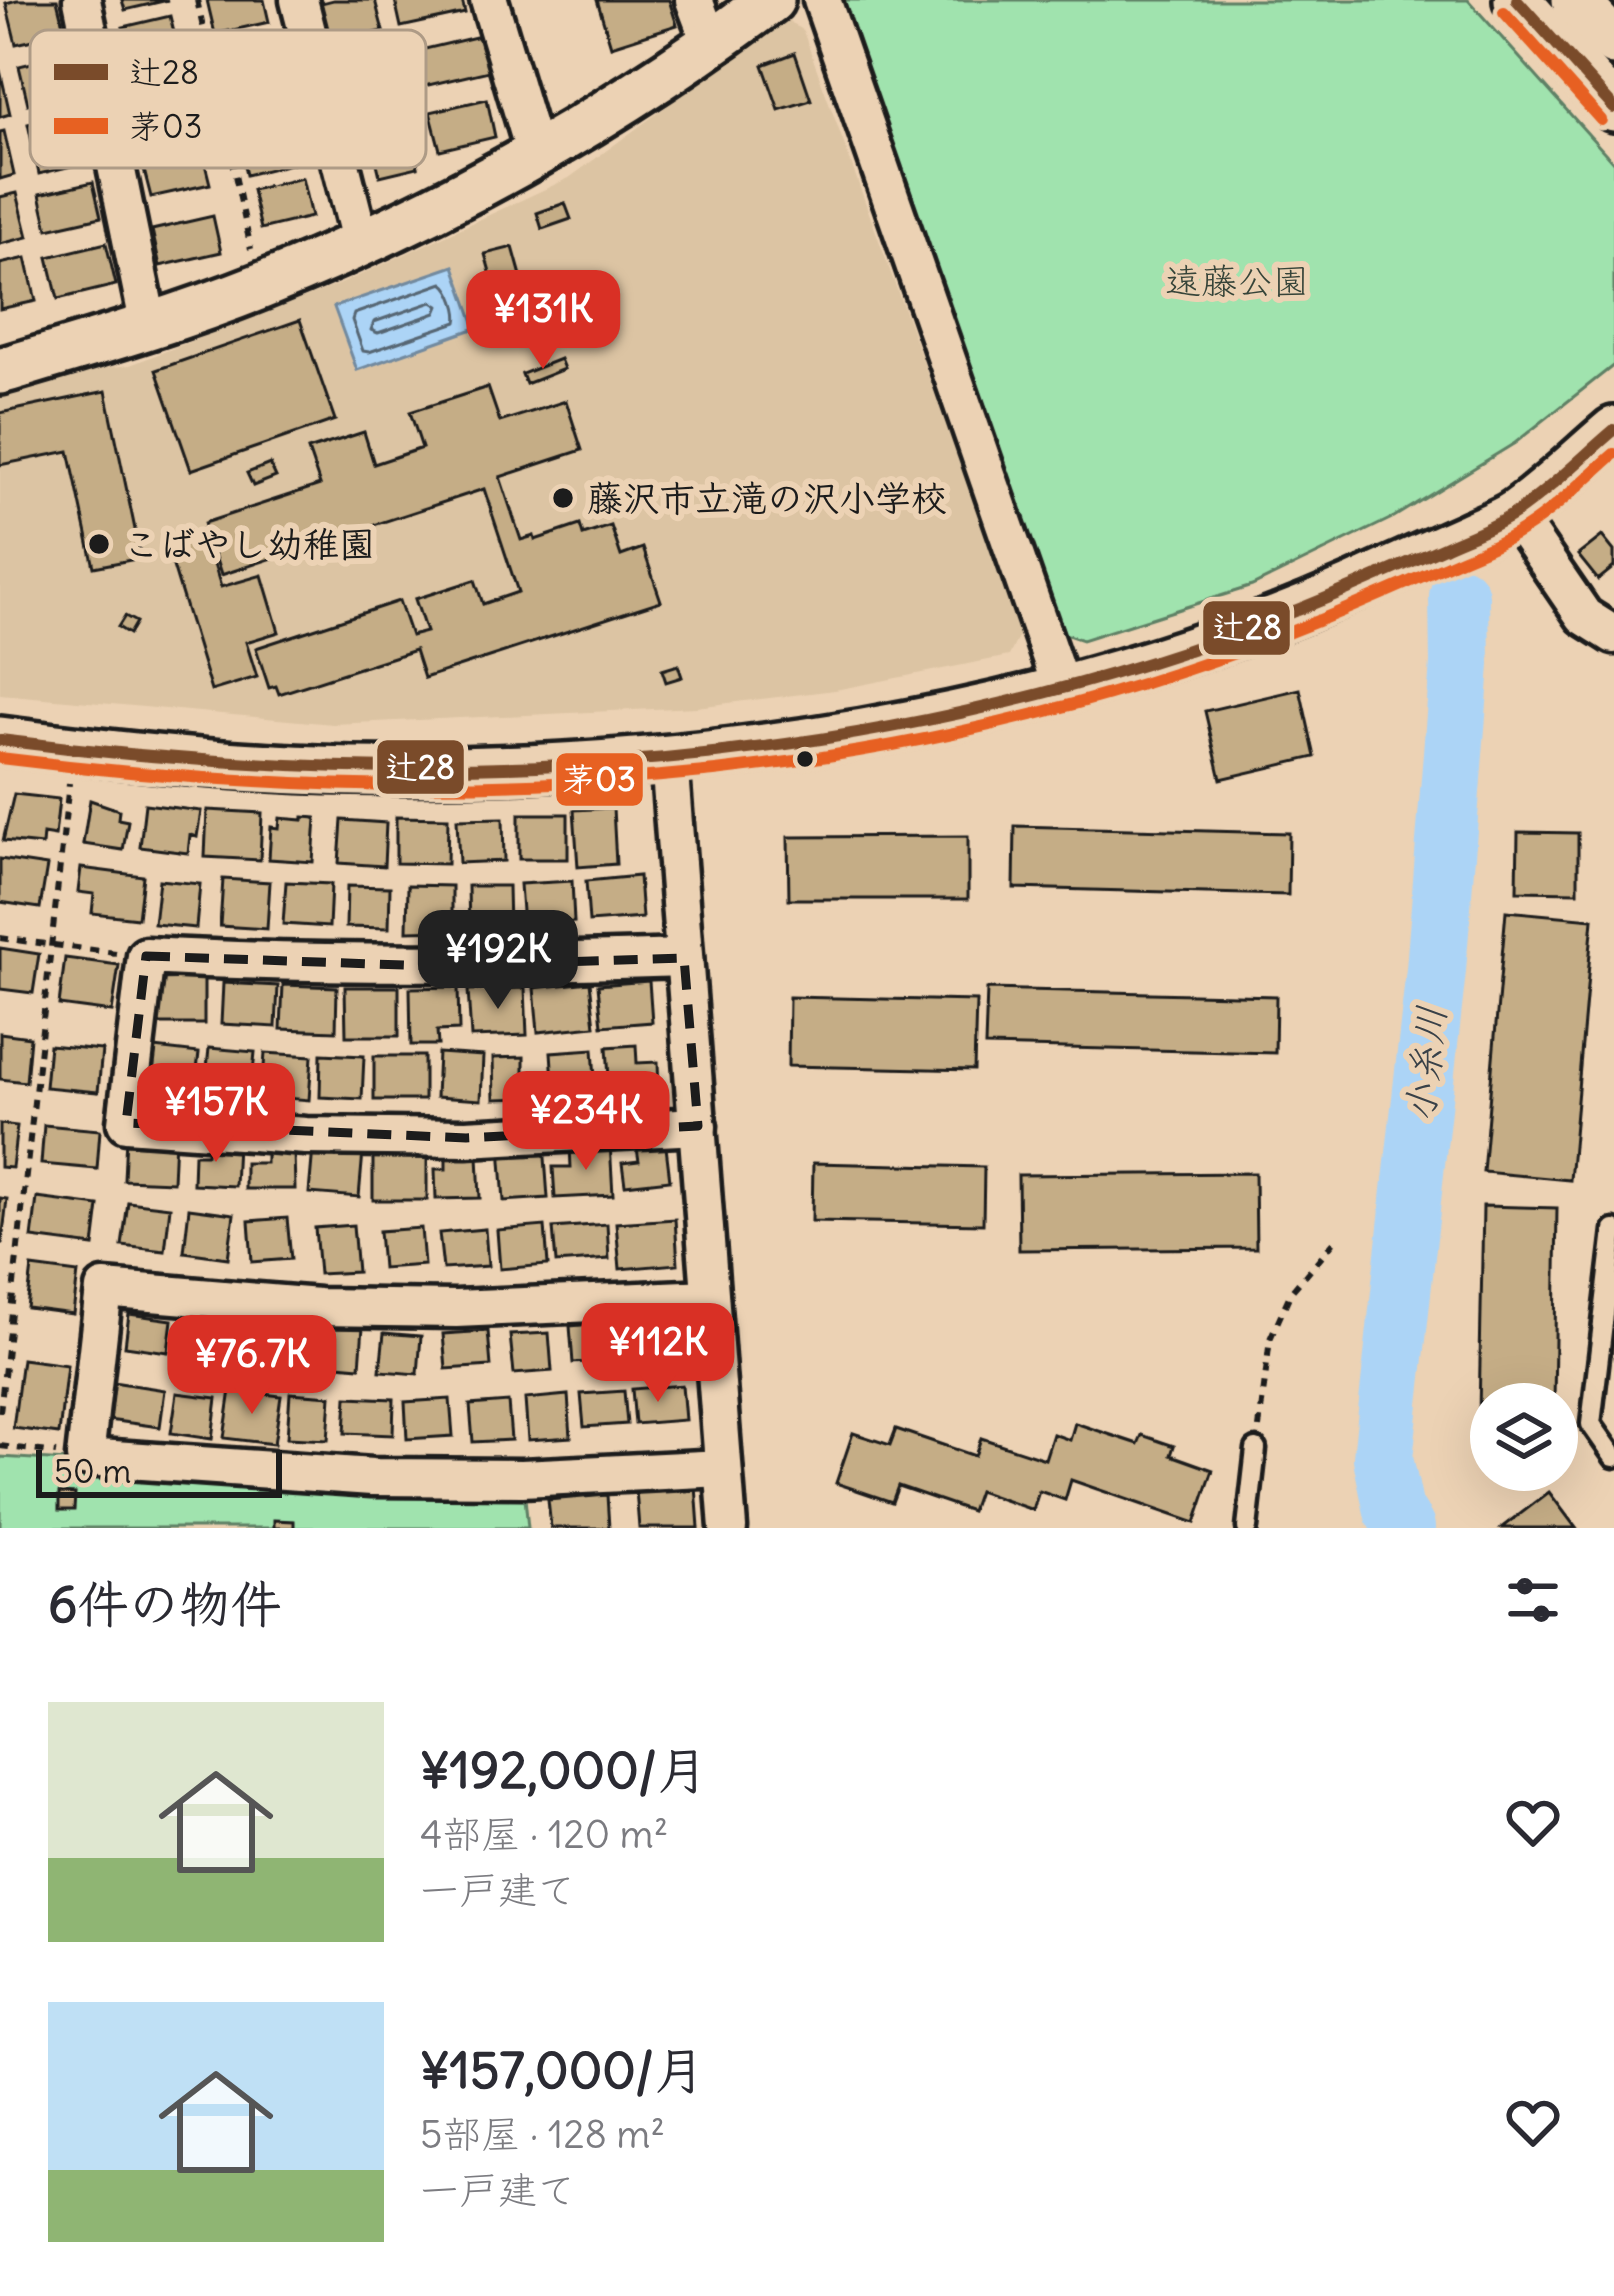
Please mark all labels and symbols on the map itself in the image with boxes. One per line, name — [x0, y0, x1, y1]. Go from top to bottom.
legend — [30, 30, 426, 168]
text: 辻28 — [129, 51, 199, 93]
text: 茅03 — [129, 105, 202, 147]
park label: 遠藤公園 — [1165, 259, 1309, 304]
pin: ¥131K — [459, 270, 627, 372]
place label: 藤沢市立滝の沢小学校 — [587, 476, 947, 521]
marker: 藤沢市立滝の沢小学校 — [550, 485, 576, 511]
place label: こばやし幼稚園 — [123, 522, 375, 567]
marker: こばやし幼稚園 — [86, 531, 112, 557]
line badge: 辻28 — [1201, 599, 1292, 657]
text: 辻28 — [1212, 606, 1282, 648]
line badge: 辻28 — [375, 738, 466, 796]
text: 辻28 — [385, 746, 455, 788]
unlabelled marker — [794, 748, 816, 770]
line badge: 茅03 — [554, 751, 645, 808]
text: 茅03 — [562, 758, 636, 800]
pin: ¥192K — [414, 910, 582, 1012]
water label: 小糸川 — [1396, 1003, 1456, 1125]
pin: ¥157K — [132, 1063, 300, 1165]
pin: ¥234K — [502, 1071, 670, 1173]
pin: ¥112K — [574, 1303, 742, 1405]
pin: ¥76.7K — [154, 1315, 350, 1417]
scale bar — [36, 1444, 282, 1497]

